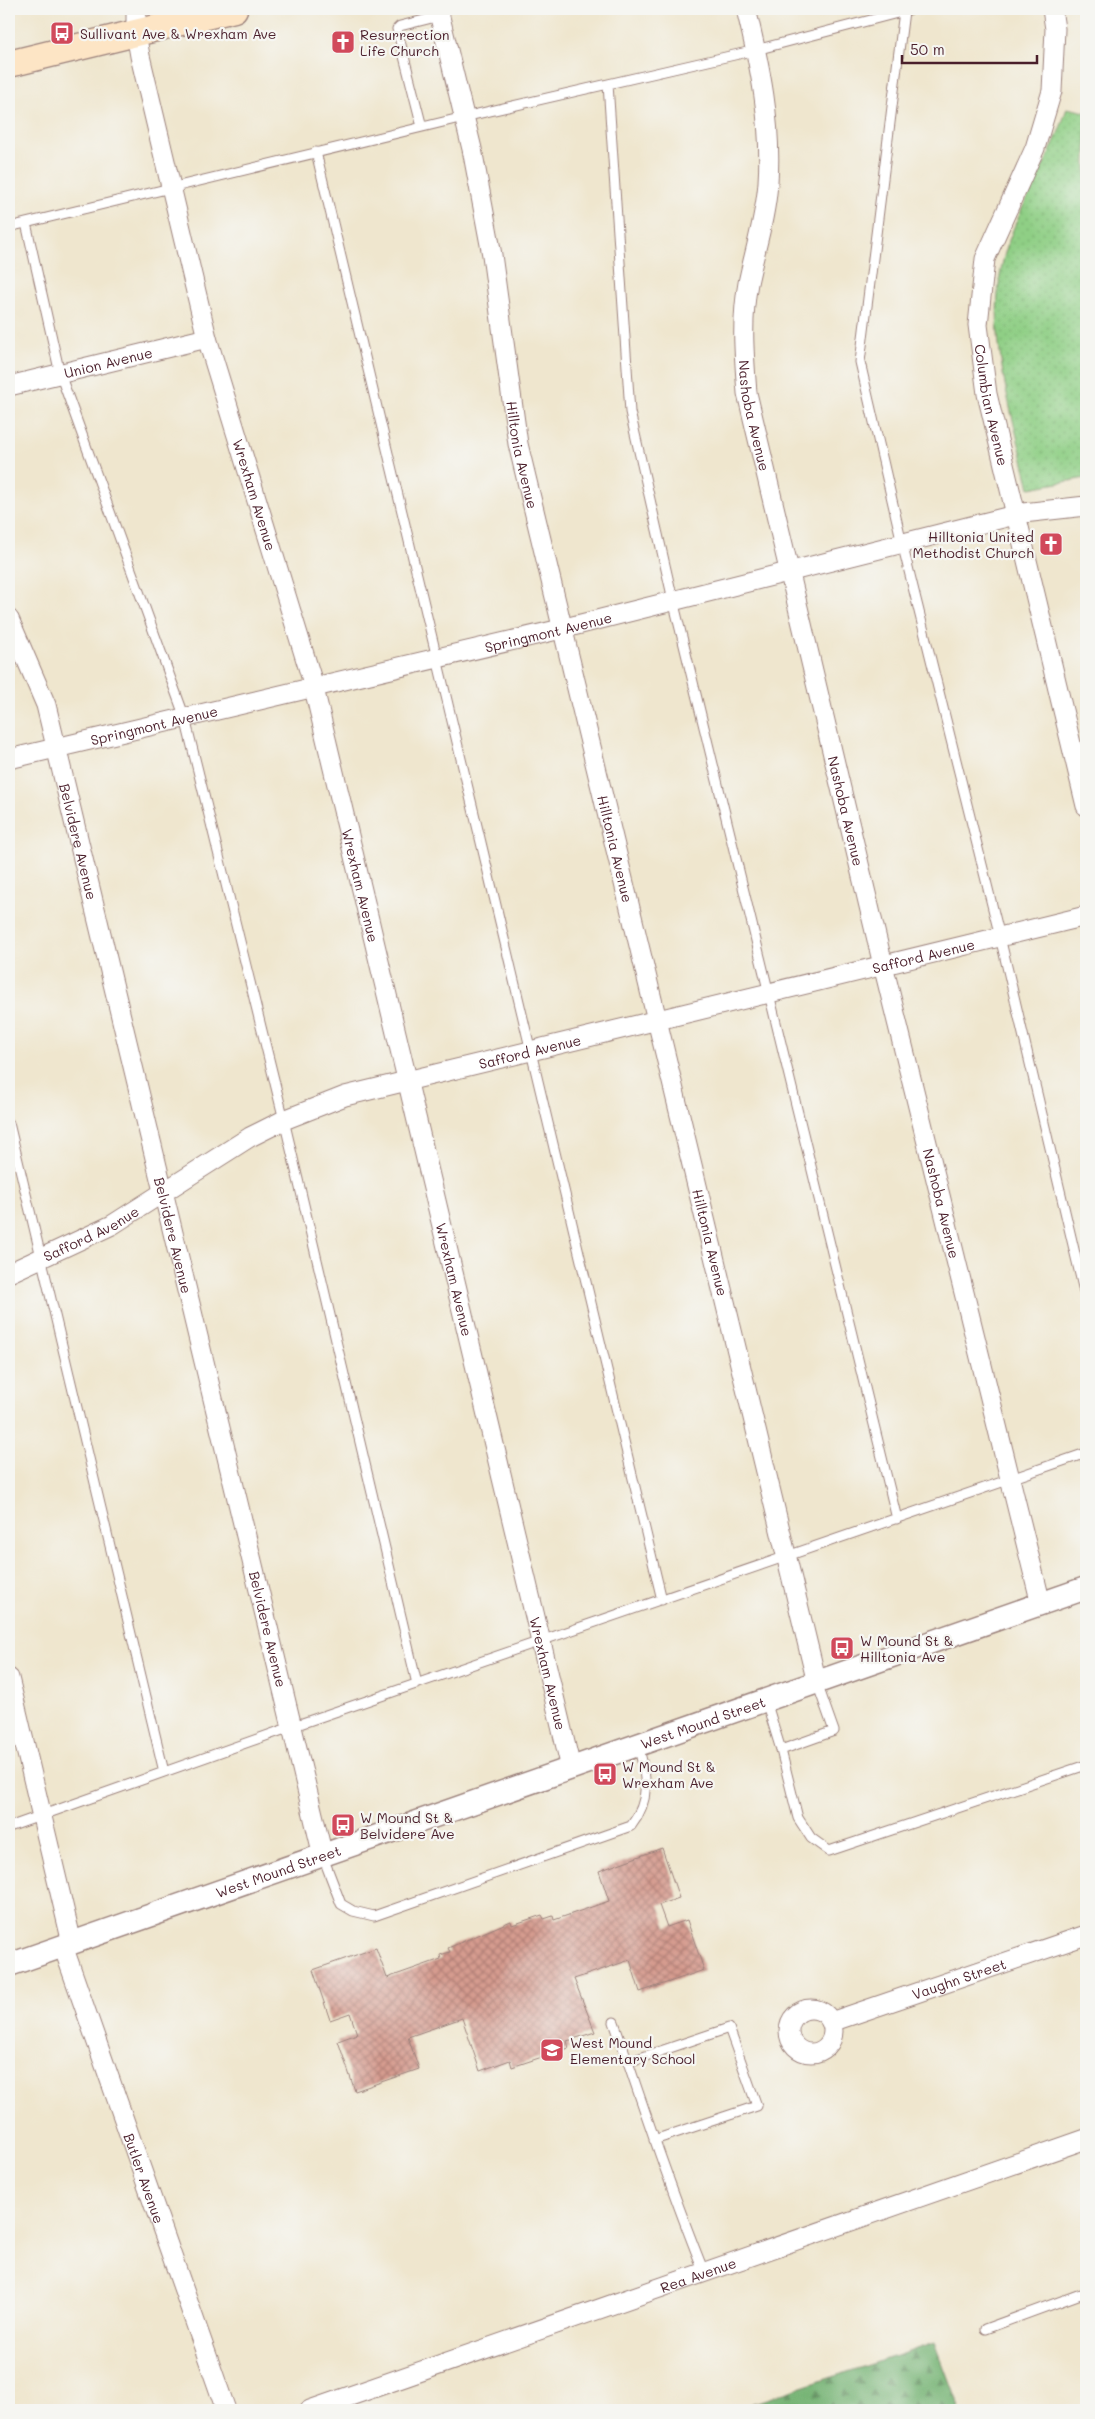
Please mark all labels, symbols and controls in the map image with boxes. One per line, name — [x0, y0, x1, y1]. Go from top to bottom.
bus stop icon: Sullivant Ave & Wrexham Ave — [49, 20, 75, 46]
place label: Sullivant Ave & Wrexham Ave — [80, 24, 277, 43]
place label: Resurrection Life Church — [360, 25, 450, 60]
church icon: Resurrection Life Church — [330, 29, 356, 55]
scale bar — [902, 32, 1038, 64]
text: 50 m — [910, 39, 945, 59]
street label: Union Avenue — [62, 342, 154, 382]
street label: Columbian Avenue — [971, 343, 1013, 467]
street label: Nashoba Avenue — [735, 360, 775, 473]
street label: Hilltonia Avenue — [503, 400, 543, 510]
street label: Wrexham Avenue — [229, 436, 281, 553]
place label: Hilltonia United Methodist Church — [913, 527, 1034, 562]
church icon: Hilltonia United Methodist Church — [1038, 531, 1064, 557]
street label: Springmont Avenue — [483, 607, 614, 656]
street label: Springmont Avenue — [89, 701, 220, 749]
street label: Nashoba Avenue — [824, 754, 869, 868]
street label: Belvidere Avenue — [56, 781, 102, 901]
street label: Hilltonia Avenue — [594, 793, 638, 904]
street label: Wrexham Avenue — [338, 827, 384, 944]
street label: Safford Avenue — [870, 934, 976, 977]
street label: Safford Avenue — [477, 1030, 583, 1073]
street label: Nashoba Avenue — [919, 1146, 965, 1260]
street label: Belvidere Avenue — [150, 1175, 197, 1295]
street label: Hilltonia Avenue — [689, 1187, 733, 1298]
street label: Safford Avenue — [40, 1201, 142, 1265]
street label: Wrexham Avenue — [432, 1221, 477, 1338]
street label: Belvidere Avenue — [245, 1569, 292, 1689]
street label: Wrexham Avenue — [526, 1615, 571, 1732]
place label: W Mound St & Hilltonia Ave — [860, 1631, 954, 1666]
bus stop icon: W Mound St & Hilltonia Ave — [829, 1635, 855, 1661]
street label: West Mound Street — [638, 1692, 768, 1753]
place label: W Mound St & Wrexham Ave — [622, 1757, 716, 1792]
bus stop icon: W Mound St & Wrexham Ave — [592, 1761, 618, 1787]
place label: W Mound St & Belvidere Ave — [360, 1808, 455, 1843]
bus stop icon: W Mound St & Belvidere Ave — [330, 1812, 356, 1838]
street label: West Mound Street — [213, 1840, 343, 1902]
street label: Vaughn Street — [909, 1954, 1008, 2003]
place label: West Mound Elementary School — [570, 2033, 696, 2068]
school or university icon: West Mound Elementary School — [539, 2037, 565, 2063]
street label: Butler Avenue — [120, 2130, 169, 2226]
street label: Rea Avenue — [657, 2252, 739, 2297]

